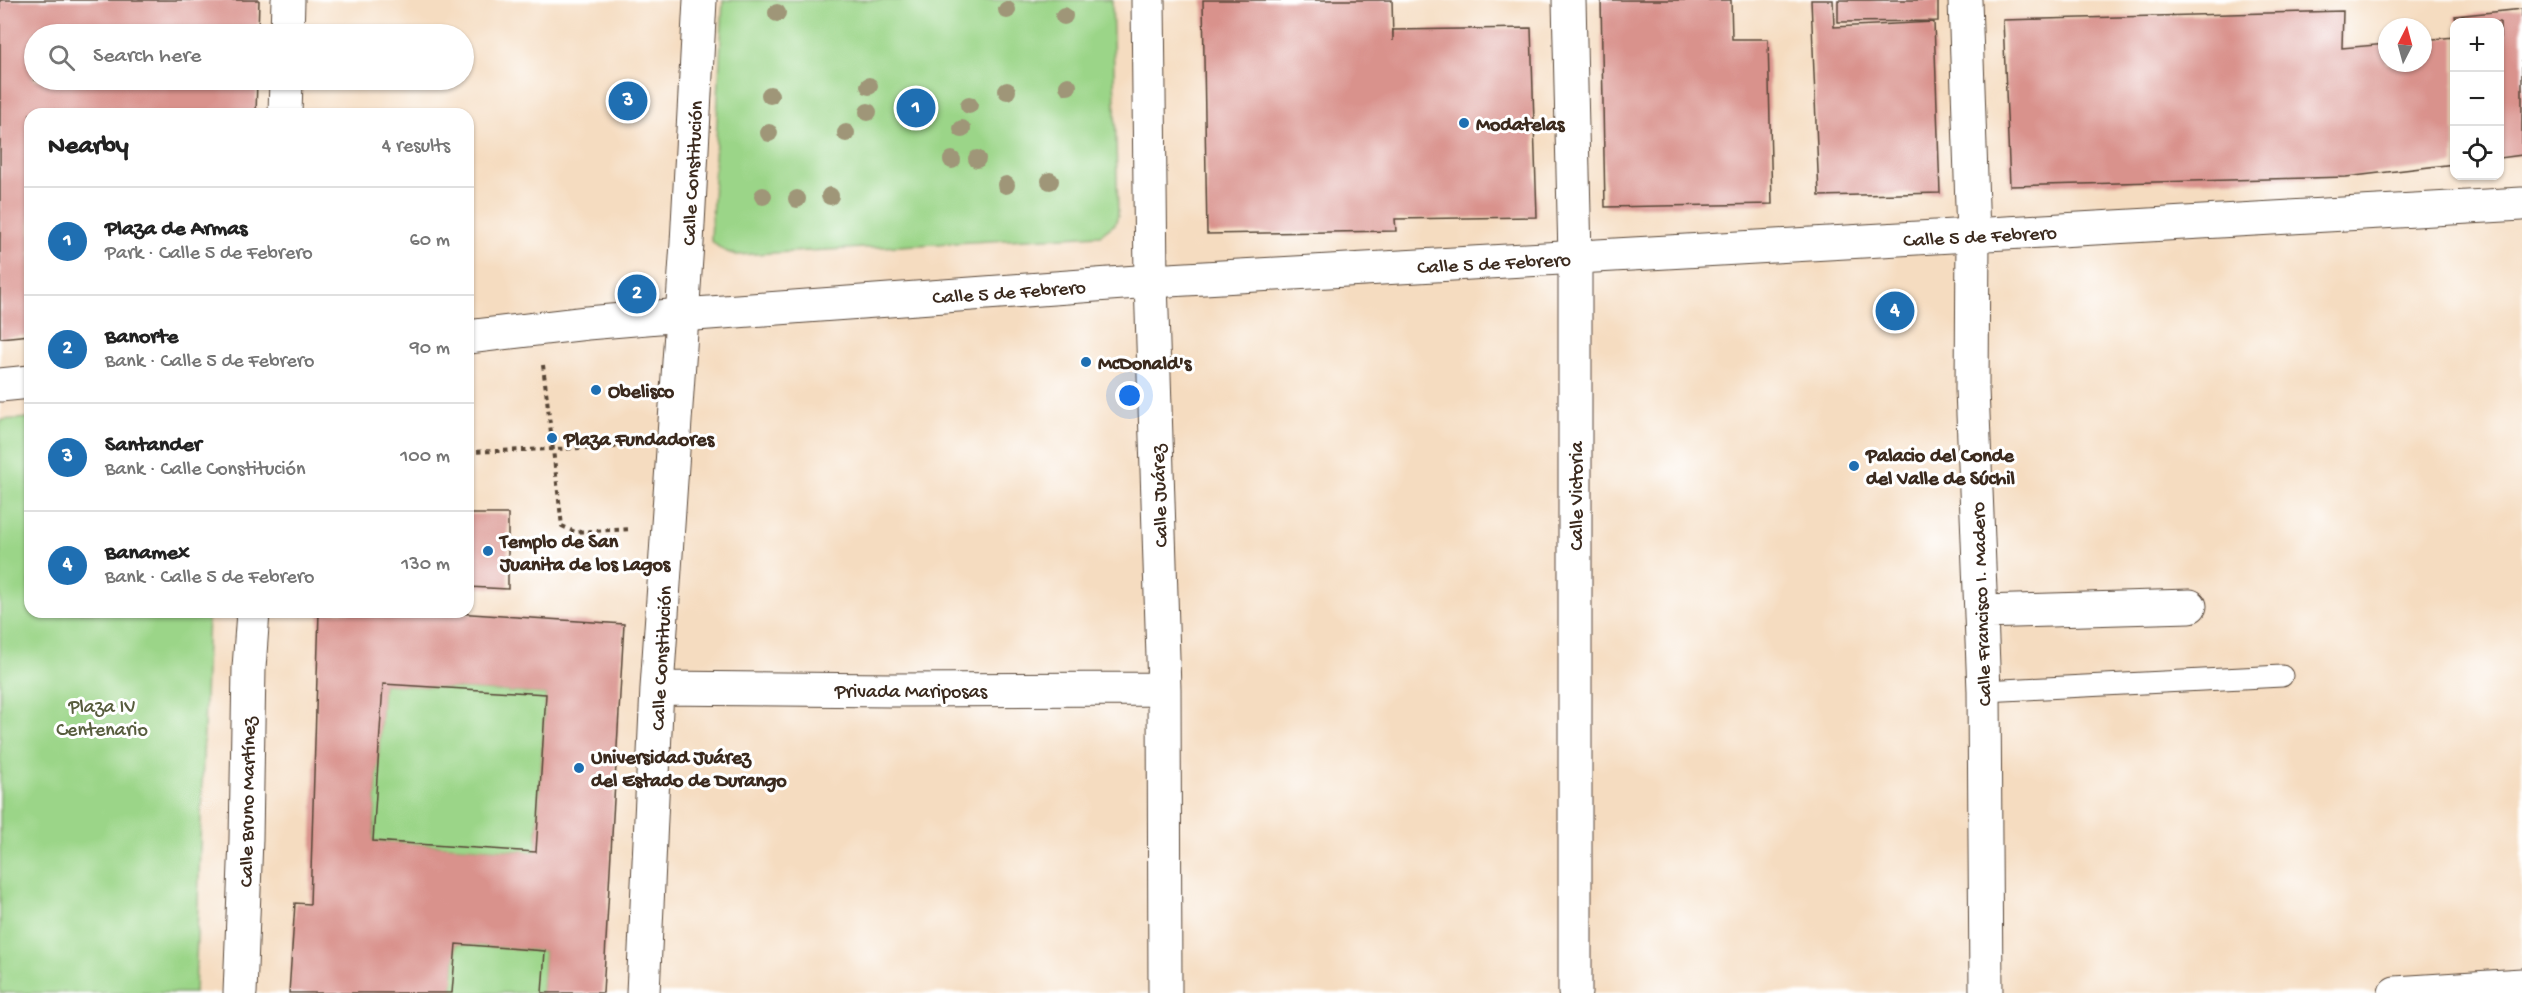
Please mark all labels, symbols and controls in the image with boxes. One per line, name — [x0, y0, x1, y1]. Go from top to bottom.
north arrow — [2378, 18, 2432, 72]
map controls — [2450, 18, 2504, 180]
button: + — [2450, 18, 2504, 72]
search box — [24, 24, 474, 90]
icon: search — [45, 41, 78, 74]
text: Search here — [93, 44, 201, 70]
button: − — [2450, 72, 2504, 126]
pin: 3 — [608, 78, 648, 124]
pin: 1 — [896, 86, 936, 130]
street label: Calle Constitución — [679, 100, 710, 246]
place label: Modatelas — [1476, 115, 1566, 138]
marker: Modatelas — [1457, 116, 1471, 130]
button: locate — [2450, 126, 2504, 180]
text: Nearby — [48, 132, 129, 163]
text: 4 results — [382, 136, 450, 159]
text: Plaza de Armas — [105, 217, 247, 243]
street label: Calle 5 de Febrero — [1903, 223, 2058, 254]
text: 1 — [63, 230, 72, 253]
text: 60 m — [410, 230, 450, 253]
text: Park · Calle 5 de Febrero — [105, 243, 313, 266]
street label: Calle 5 de Febrero — [1417, 250, 1572, 281]
pin: 2 — [618, 272, 656, 316]
street label: Calle 5 de Febrero — [932, 278, 1087, 311]
pin: 4 — [1876, 288, 1914, 334]
text: Banorte — [105, 325, 178, 351]
text: 2 — [63, 338, 72, 361]
text: 90 m — [410, 338, 450, 361]
text: Bank · Calle 5 de Febrero — [105, 351, 314, 374]
place label: McDonald's — [1098, 354, 1193, 377]
marker: McDonald's — [1079, 355, 1093, 369]
your location — [1115, 381, 1144, 410]
place label: Obelisco — [608, 382, 675, 405]
marker: Obelisco — [589, 383, 603, 397]
place label: Plaza Fundadores — [563, 430, 716, 453]
marker: Plaza Fundadores — [545, 431, 559, 445]
text: Santander — [105, 433, 202, 459]
street label: Calle Victoria — [1567, 441, 1590, 551]
street label: Calle Juárez — [1148, 443, 1175, 548]
text: 3 — [62, 446, 73, 469]
text: 100 m — [400, 446, 450, 469]
place label: Palacio del Conde del Valle de Súchil — [1865, 446, 2016, 492]
text: Bank · Calle Constitución — [105, 459, 305, 482]
marker: Palacio del Conde del Valle de Súchil — [1847, 459, 1861, 473]
street label: Calle Francisco I. Madero — [1968, 501, 1999, 706]
place label: Templo de San Juanita de los Lagos — [498, 532, 672, 578]
text: Banamex — [105, 541, 190, 567]
marker: Templo de San Juanita de los Lagos — [481, 544, 495, 558]
text: 4 — [63, 554, 72, 577]
text: 130 m — [401, 554, 450, 577]
text: Bank · Calle 5 de Febrero — [105, 567, 314, 590]
street label: Calle Constitución — [648, 585, 679, 731]
street label: Privada Mariposas — [834, 682, 988, 705]
park label: Plaza IV Centenario — [56, 697, 148, 743]
street label: Calle Bruno Martínez — [237, 716, 263, 887]
place label: Universidad Juárez del Estado de Durango — [591, 748, 787, 794]
marker: Universidad Juárez del Estado de Durango — [572, 761, 586, 775]

